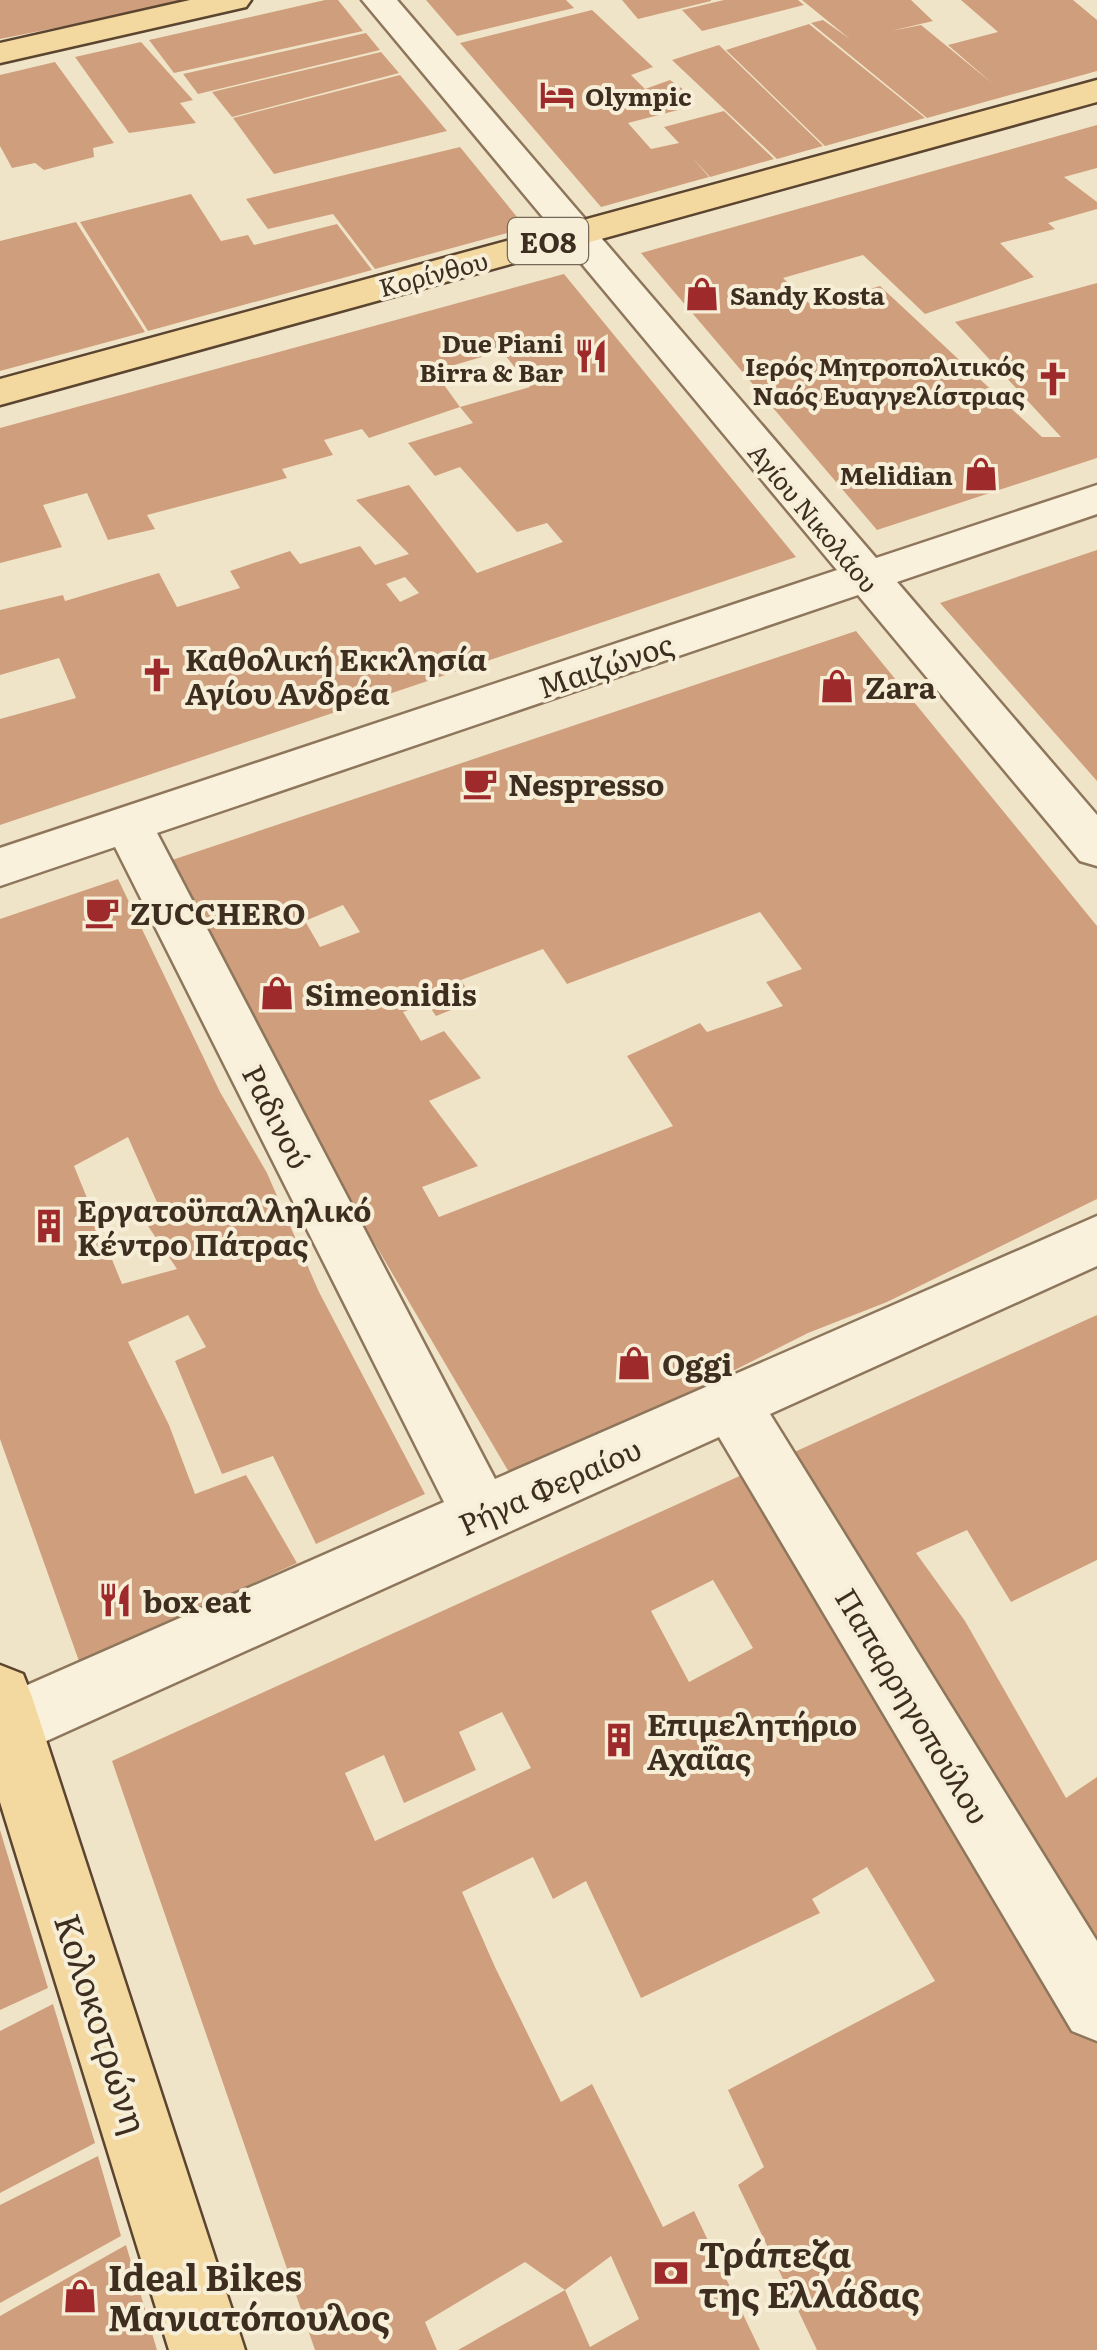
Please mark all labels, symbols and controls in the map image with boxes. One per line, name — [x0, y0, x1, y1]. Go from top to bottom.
hotel icon: Olympic — [538, 76, 576, 114]
place label: Olympic — [585, 77, 692, 114]
road number: ΕΟ8 — [508, 218, 588, 264]
street label: Κορίνθου — [375, 241, 491, 305]
shop icon: Sandy Kosta — [683, 275, 721, 313]
place label: Sandy Kosta — [730, 276, 885, 313]
place label: Due Piani Birra & Bar — [419, 324, 563, 390]
restaurant icon: Due Piani Birra & Bar — [572, 337, 610, 375]
place label: Ιερός Μητροπολιτικός Ναός Ευαγγελίστριας — [745, 347, 1025, 413]
church icon: Ιερός Μητροπολιτικός Ναός Ευαγγελίστριας — [1034, 360, 1072, 398]
street label: Αγίου Νικολάου — [740, 434, 888, 600]
shop icon: Melidian — [962, 455, 1000, 493]
place label: Melidian — [839, 456, 953, 493]
street label: Μαιζώνος — [531, 620, 679, 708]
place label: Καθολική Εκκλησία Αγίου Ανδρέα — [185, 636, 487, 714]
church icon: Καθολική Εκκλησία Αγίου Ανδρέα — [138, 656, 176, 694]
place label: Zara — [865, 664, 937, 708]
shop icon: Zara — [818, 667, 856, 705]
place label: Nespresso — [508, 761, 665, 805]
cafe icon: Nespresso — [461, 764, 499, 802]
place label: ZUCCHERO — [130, 890, 306, 934]
cafe icon: ZUCCHERO — [83, 893, 121, 931]
place label: Simeonidis — [305, 971, 477, 1015]
shop icon: Simeonidis — [258, 974, 296, 1012]
street label: Ραδινού — [233, 1056, 323, 1176]
place label: Εργατοϋπαλληλικό Κέντρο Πάτρας — [77, 1187, 371, 1265]
building icon: Εργατοϋπαλληλικό Κέντρο Πάτρας — [30, 1207, 68, 1245]
place label: Oggi — [662, 1341, 733, 1385]
shop icon: Oggi — [615, 1344, 653, 1382]
street label: Ρήγα Φεραίου — [451, 1425, 647, 1545]
place label: box eat — [143, 1578, 252, 1622]
street label: Παπαρρηγοπούλου — [826, 1579, 1002, 1831]
restaurant icon: box eat — [96, 1581, 134, 1619]
place label: Επιμελητήριο Αχαΐας — [647, 1701, 857, 1779]
building icon: Επιμελητήριο Αχαΐας — [600, 1721, 638, 1759]
street label: Κολοκοτρώνη — [43, 1906, 163, 2140]
place label: Τράπεζα της Ελλάδας — [699, 2227, 920, 2319]
place label: Ideal Bikes Μανιατόπουλος — [108, 2250, 390, 2342]
bank icon: Τράπεζα της Ελλάδας — [652, 2254, 690, 2292]
shop icon: Ideal Bikes Μανιατόπουλος — [61, 2277, 99, 2315]

